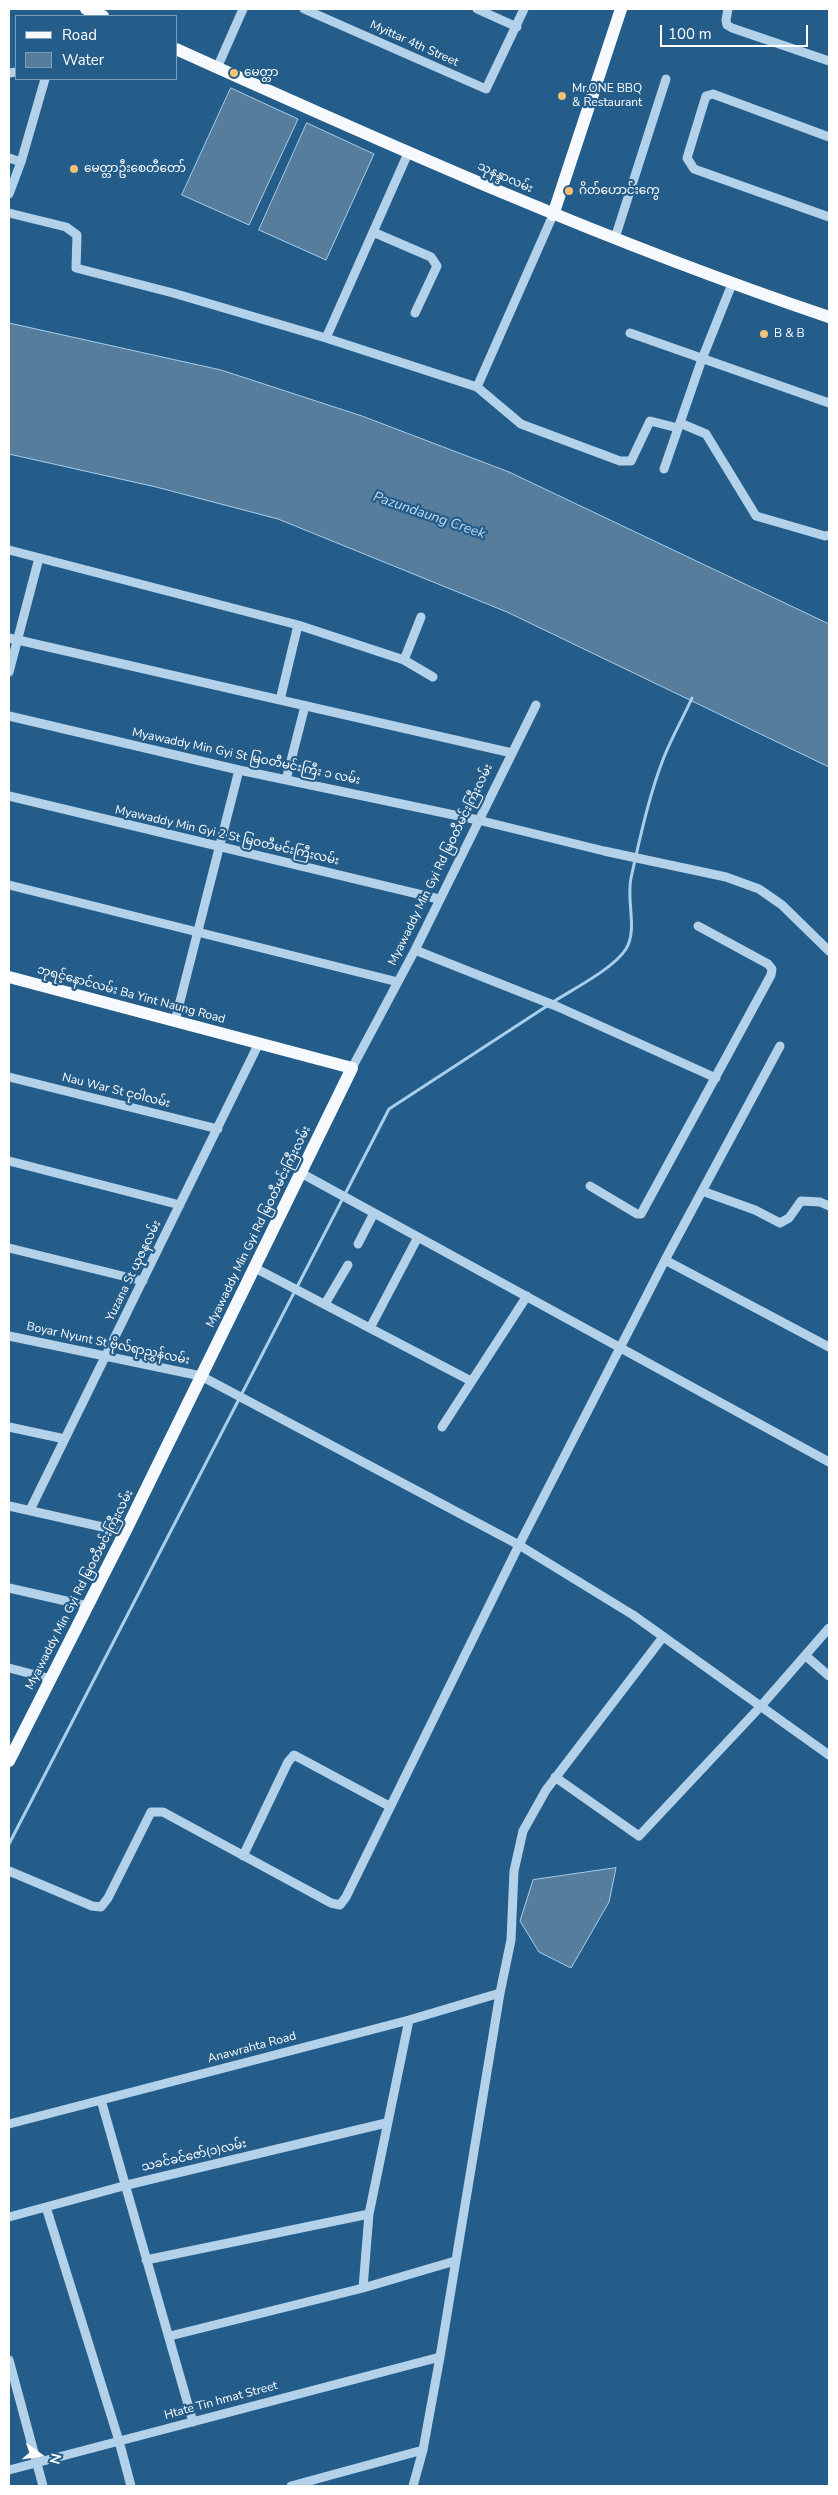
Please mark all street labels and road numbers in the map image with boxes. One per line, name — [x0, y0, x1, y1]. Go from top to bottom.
street label: Myittar 4th Street — [368, 18, 460, 70]
street label: သုနန္ဒာလမ်း — [475, 159, 535, 197]
street label: Myawaddy Min Gyi St မြဝတီမင်းကြီး ၁ လမ်း — [131, 726, 361, 788]
street label: Myawaddy Min Gyi Rd မြဝတီမင်းကြီးလမ်း — [386, 762, 496, 968]
street label: Myawaddy Min Gyi 2 St မြဝတီမင်းကြီးလမ်း — [114, 803, 340, 869]
street label: ဘုရင့်နောင်လမ်း Ba Yint Naung Road — [35, 963, 227, 1027]
street label: Nau War St ငုဝါလမ်း — [60, 1071, 172, 1111]
street label: Myawaddy Min Gyi Rd မြဝတီမင်းကြီးလမ်း — [204, 1124, 314, 1330]
street label: Yuzana St ယုဇနလမ်း — [103, 1218, 165, 1324]
street label: Boyar Nyunt St ဗိုလ်ရာညွှန်လမ်း — [25, 1320, 191, 1368]
street label: Myawaddy Min Gyi Rd မြဝတီမင်းကြီးလမ်း — [23, 1488, 137, 1692]
street label: Anawrahta Road — [206, 2029, 298, 2067]
street label: သခင်ခင်ဇော်(၁)လမ်း — [140, 2137, 248, 2175]
street label: Htate Tin hmat Street — [163, 2379, 279, 2423]

